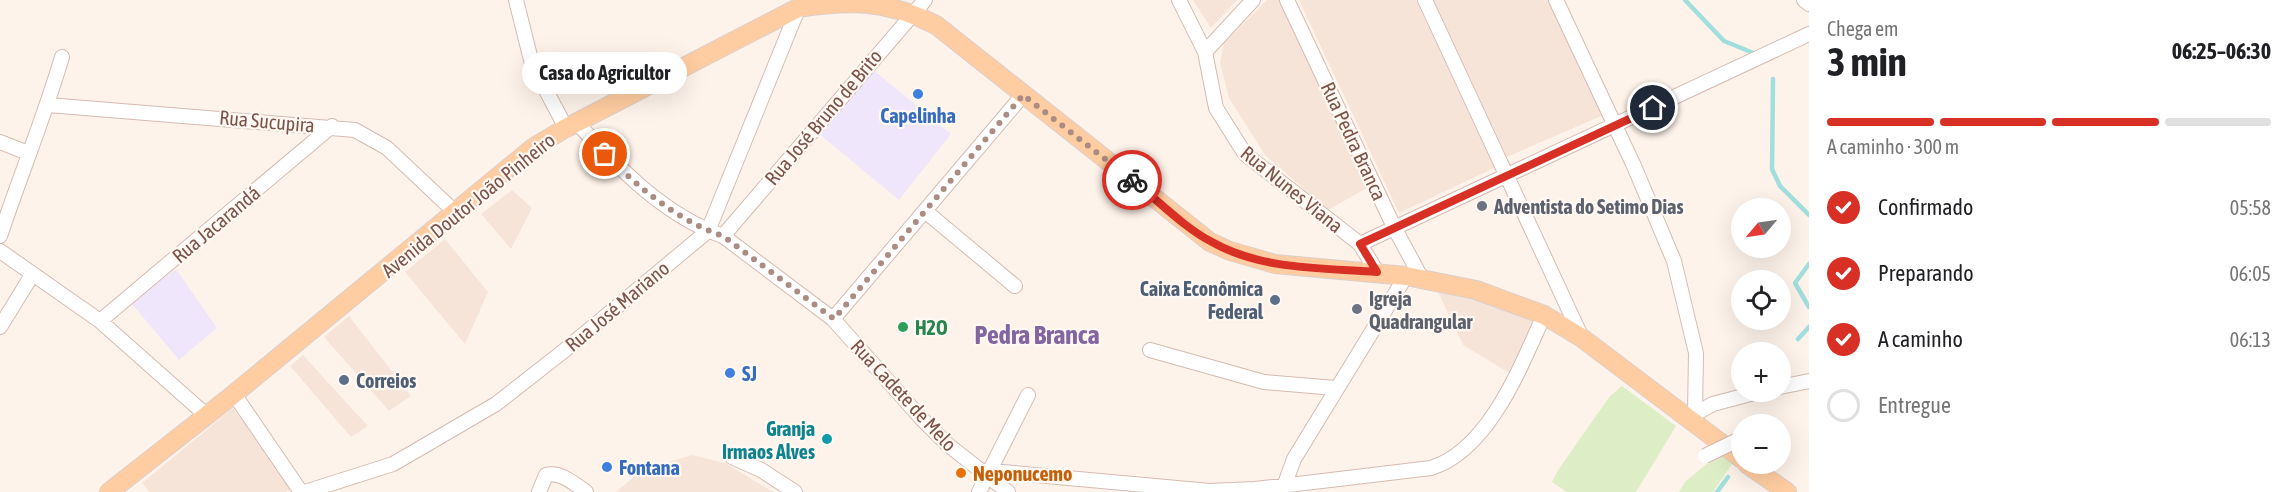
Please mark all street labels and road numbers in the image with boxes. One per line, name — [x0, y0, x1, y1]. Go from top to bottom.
street label: Rua José Bruno de Brito — [760, 45, 886, 189]
street label: Rua Pedra Branca — [1317, 78, 1391, 204]
street label: Rua Sucupira — [218, 105, 316, 137]
street label: Avenida Doutor João Pinheiro — [377, 128, 559, 282]
street label: Rua Nunes Viana — [1236, 141, 1348, 237]
street label: Rua Jacarandá — [167, 181, 265, 267]
street label: Rua José Mariano — [561, 256, 673, 356]
street label: Rua Cadete de Melo — [846, 334, 962, 456]

